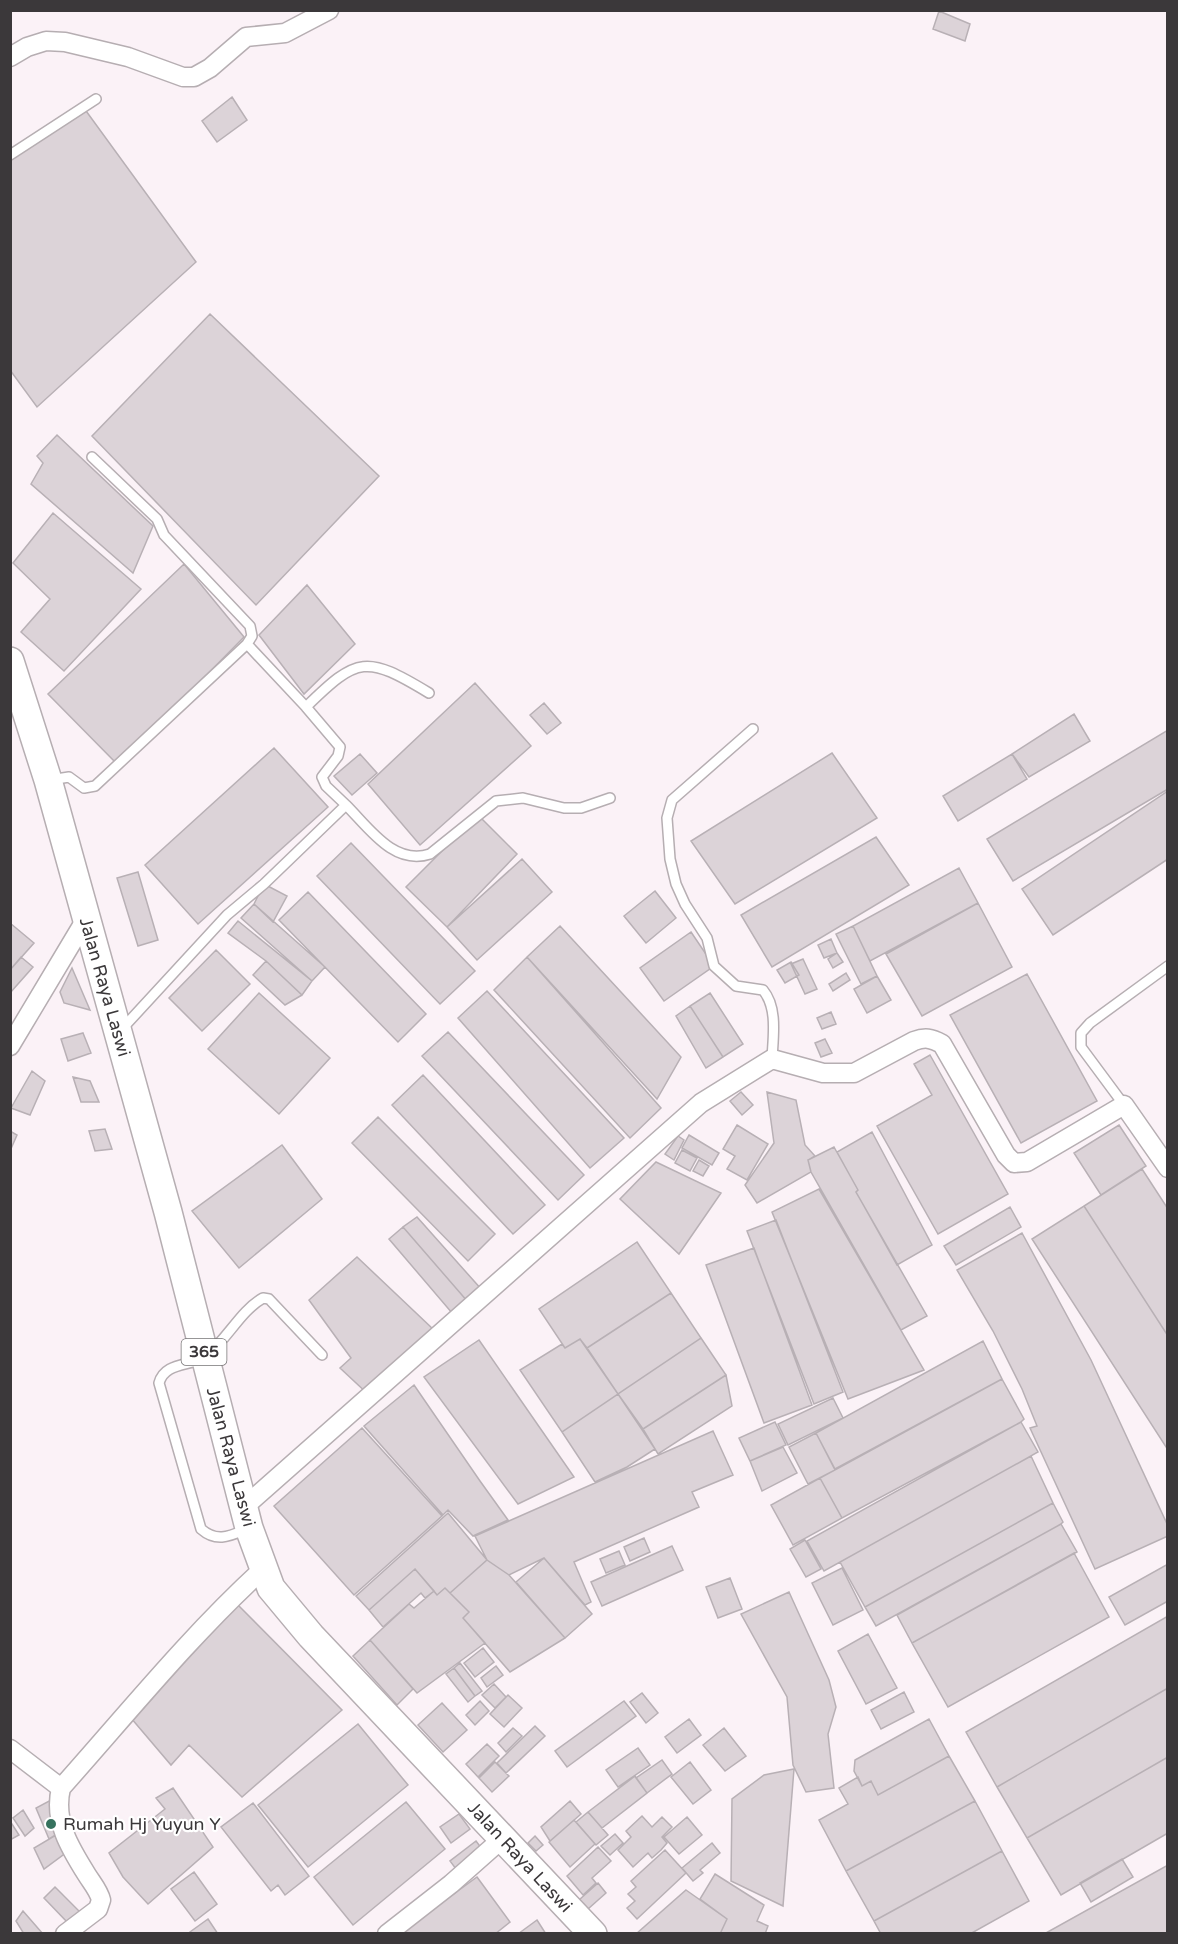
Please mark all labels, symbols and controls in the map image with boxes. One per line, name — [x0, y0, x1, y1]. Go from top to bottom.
street label: Jalan Raya Laswi — [75, 915, 135, 1059]
road number: 365 — [182, 1339, 226, 1365]
street label: Jalan Raya Laswi — [202, 1385, 260, 1529]
street label: Jalan Raya Laswi — [463, 1797, 577, 1917]
place label: Rumah Hj Yuyun Y — [63, 1813, 221, 1835]
marker: Rumah Hj Yuyun Y — [44, 1817, 58, 1831]

